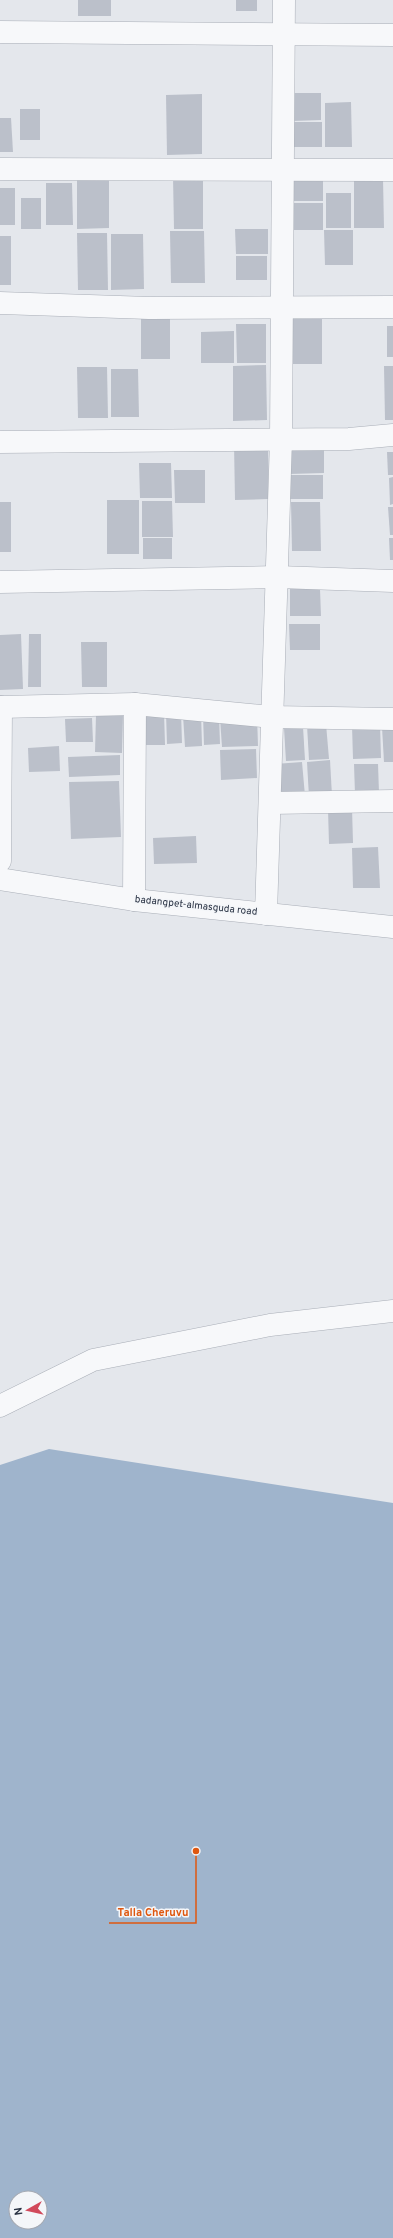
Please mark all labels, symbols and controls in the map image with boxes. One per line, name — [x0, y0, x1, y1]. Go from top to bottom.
street label: badangpet-almasguda road — [134, 893, 258, 919]
callout: Talla Cheruvu — [109, 1900, 196, 1923]
text: Talla Cheruvu — [118, 1906, 188, 1920]
north arrow — [8, 2190, 48, 2230]
text: N — [12, 2206, 27, 2216]

